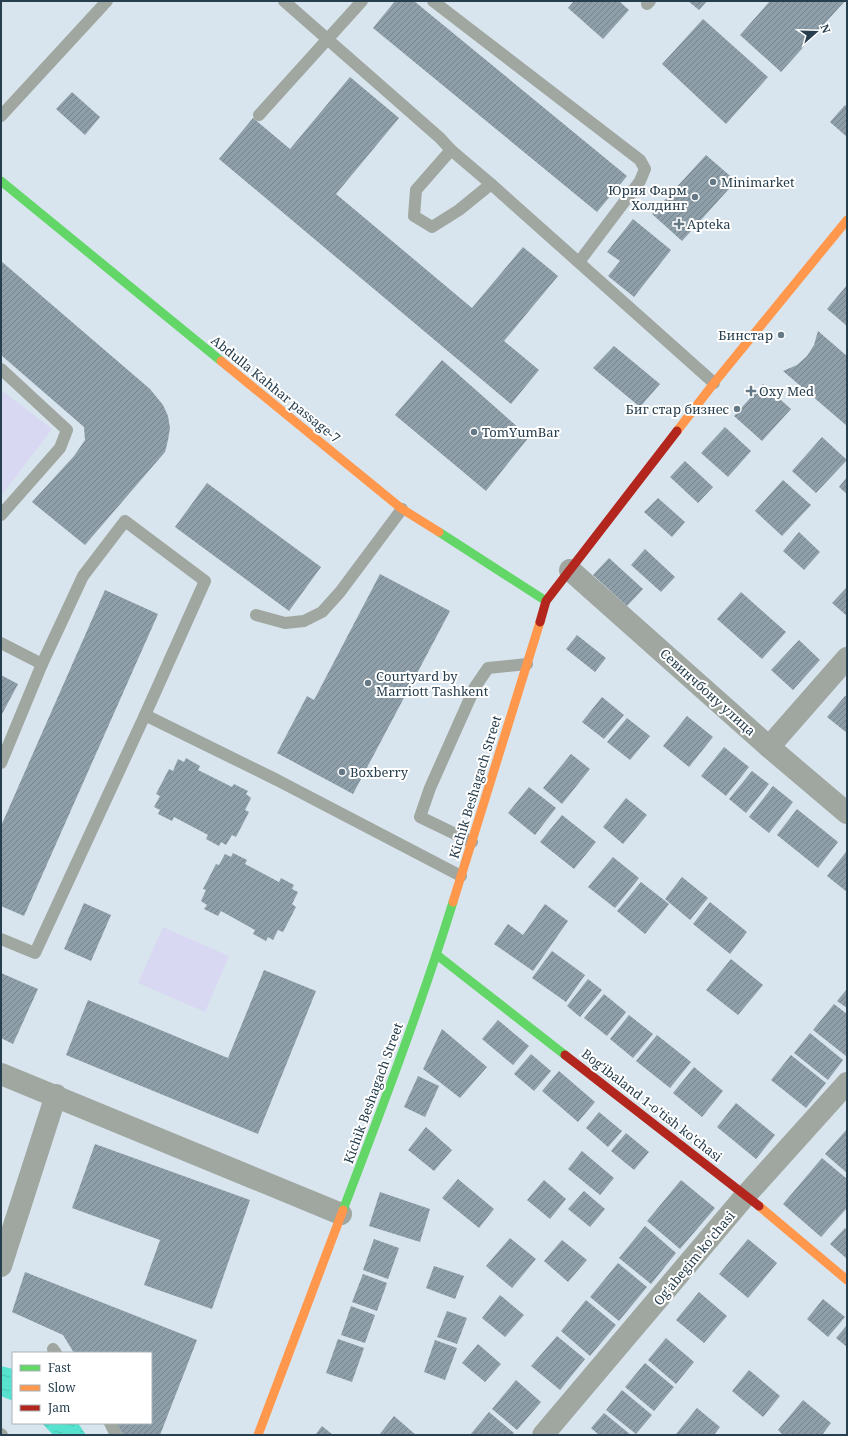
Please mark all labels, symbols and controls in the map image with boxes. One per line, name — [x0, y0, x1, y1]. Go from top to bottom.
north arrow — [796, 12, 836, 52]
text: N — [817, 22, 835, 35]
place label: Minimarket — [721, 173, 795, 191]
marker: Minimarket — [708, 177, 718, 187]
place label: Юрия Фарм Холдинг — [608, 181, 687, 214]
marker: Юрия Фарм Холдинг — [690, 192, 700, 202]
place label: Apteka — [687, 215, 731, 233]
marker: Apteka — [674, 219, 684, 229]
place label: Бинстар — [718, 326, 773, 344]
marker: Бинстар — [776, 330, 786, 340]
street label: Abdulla Kahhar passage-7 — [208, 331, 344, 447]
place label: Oxy Med — [759, 382, 814, 400]
marker: Oxy Med — [746, 386, 756, 396]
place label: Биг стар бизнес — [626, 400, 729, 418]
marker: Биг стар бизнес — [732, 404, 742, 414]
place label: TomYumBar — [482, 423, 560, 441]
marker: TomYumBar — [469, 427, 479, 437]
street label: Севинчбону улица — [656, 644, 760, 740]
place label: Courtyard by Marriott Tashkent — [376, 667, 489, 700]
marker: Courtyard by Marriott Tashkent — [363, 678, 373, 688]
street label: Kichik Beshagach Street — [445, 713, 505, 861]
place label: Boxberry — [350, 763, 409, 781]
marker: Boxberry — [337, 767, 347, 777]
street label: Kichik Beshagach Street — [339, 1020, 407, 1166]
street label: Bog'ibaland 1-o'tish ko'chasi — [578, 1044, 726, 1166]
street label: Og'abegim ko'chasi — [649, 1207, 739, 1309]
legend — [12, 1352, 152, 1424]
text: Fast — [48, 1359, 71, 1376]
text: Slow — [48, 1379, 76, 1396]
text: Jam — [47, 1399, 70, 1416]

